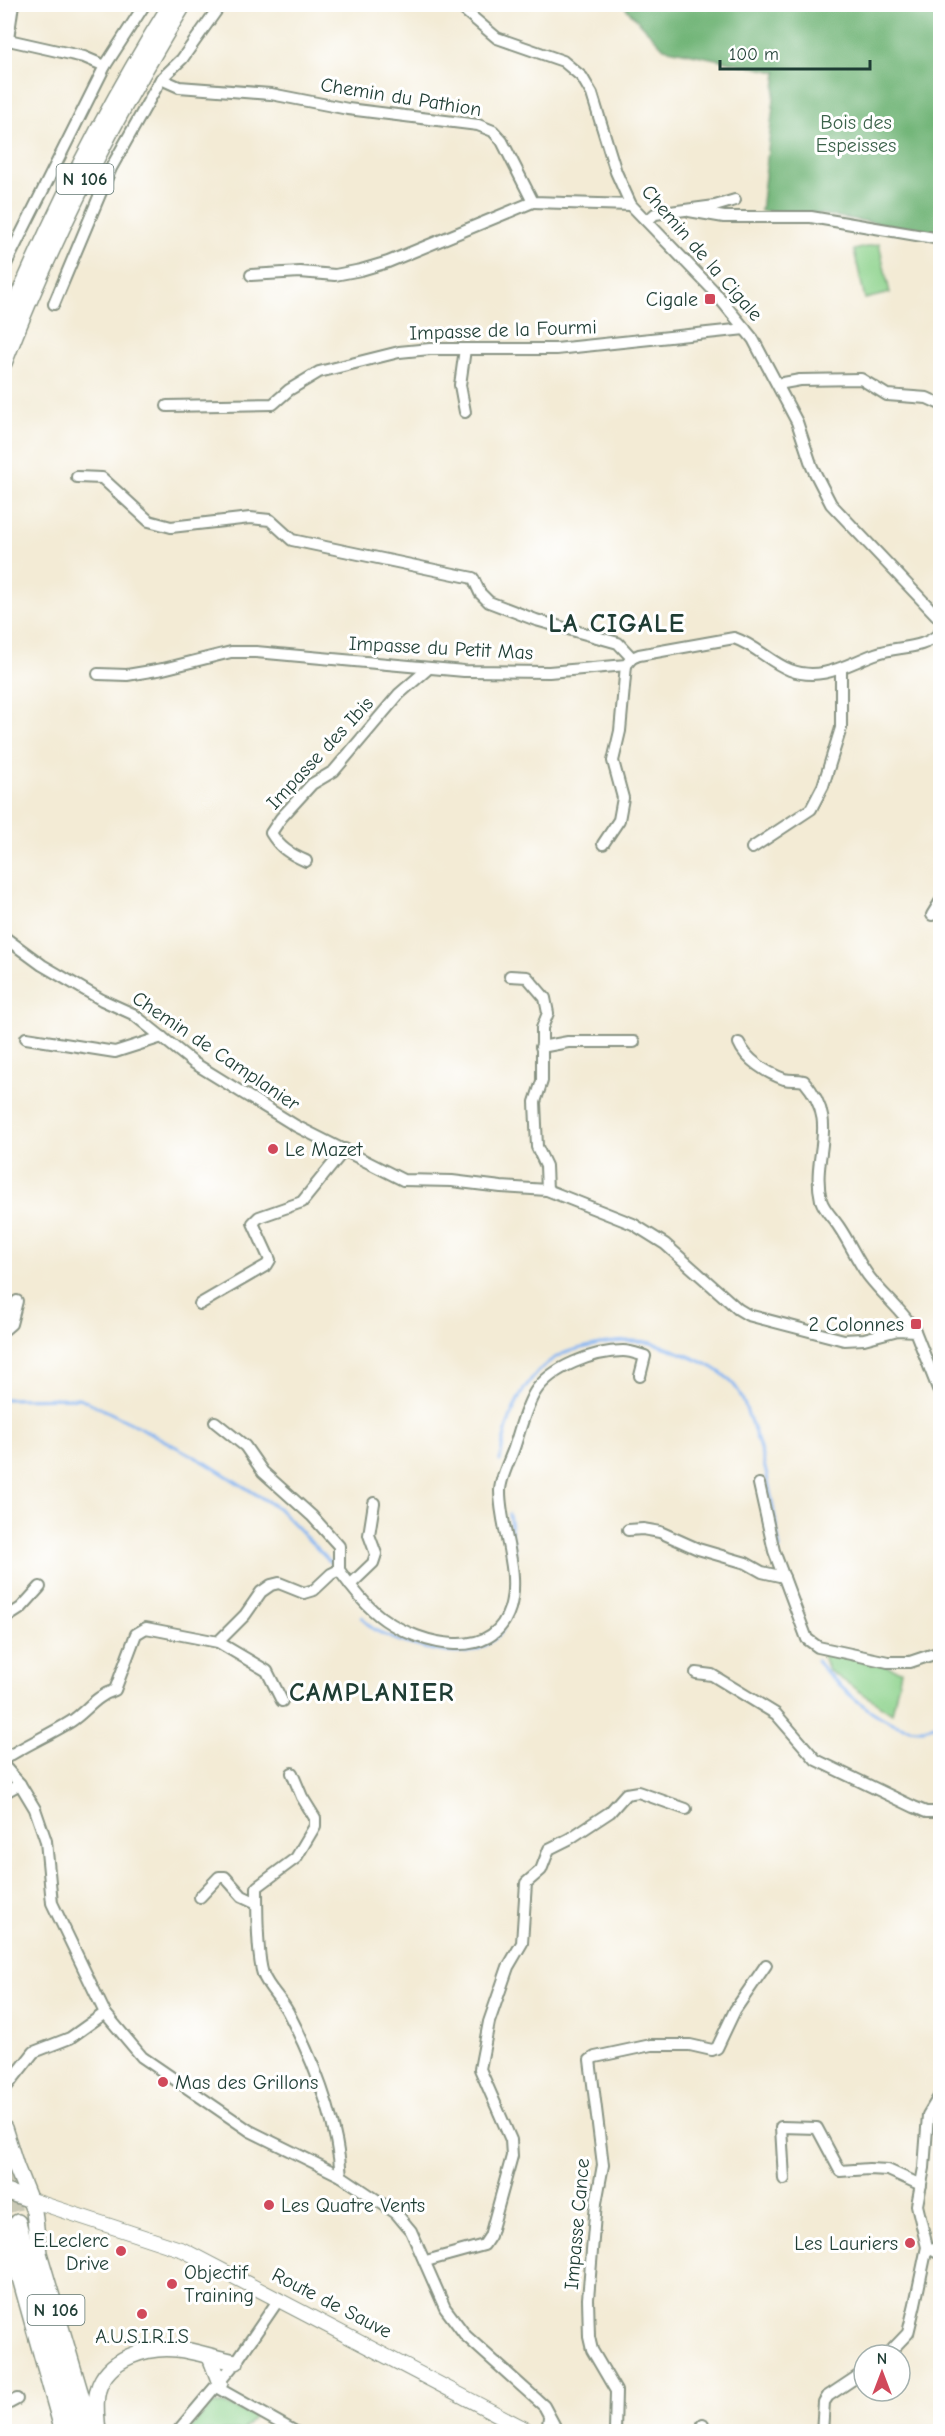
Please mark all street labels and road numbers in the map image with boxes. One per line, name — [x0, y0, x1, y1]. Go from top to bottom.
street label: Chemin du Pathion — [319, 73, 483, 121]
road number: N 106 — [56, 164, 113, 194]
street label: Chemin de la Cigale — [636, 180, 768, 326]
street label: Impasse de la Fourmi — [409, 315, 597, 345]
street label: Impasse du Petit Mas — [348, 632, 534, 664]
street label: Impasse des Ibis — [262, 692, 378, 814]
street label: Chemin de Camplanier — [128, 986, 304, 1116]
street label: Impasse Cance — [560, 2157, 594, 2291]
street label: Route de Sauve — [268, 2263, 396, 2343]
road number: N 106 — [28, 2295, 84, 2325]

